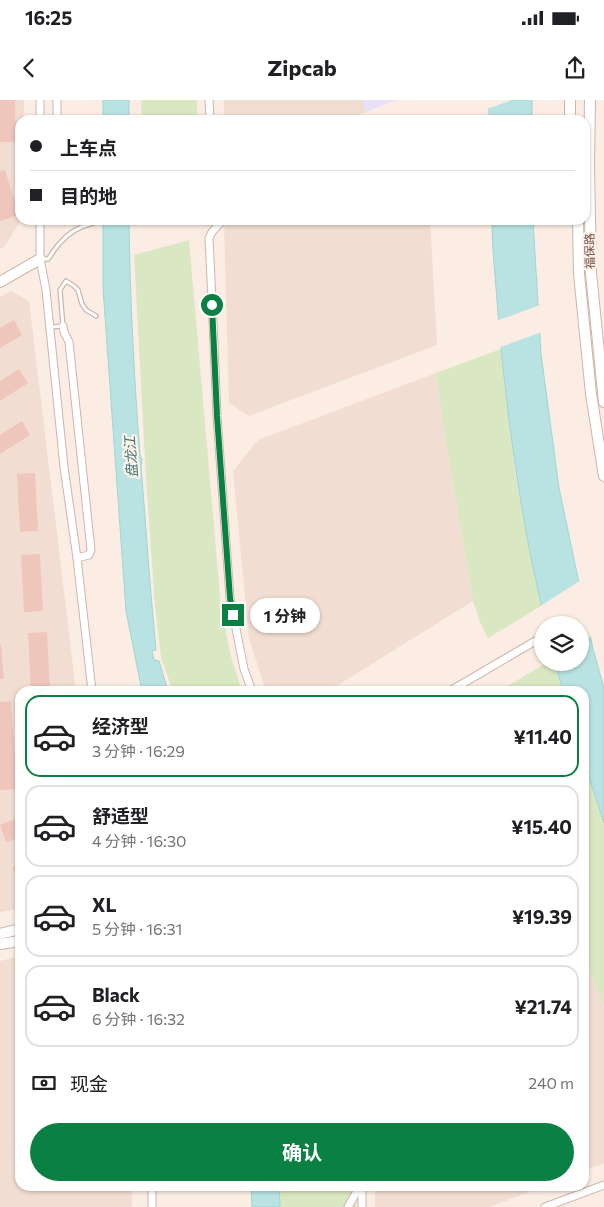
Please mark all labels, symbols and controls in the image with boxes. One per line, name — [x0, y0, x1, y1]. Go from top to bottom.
text: 16:25 — [25, 6, 72, 29]
icon: back — [15, 54, 43, 82]
text: Zipcab — [267, 54, 337, 81]
icon: share — [561, 54, 589, 82]
text: 上车点 — [60, 136, 117, 159]
text: 目的地 — [60, 184, 117, 207]
street label: 福保路 — [582, 233, 596, 269]
route start — [201, 294, 223, 316]
water label: 盘龙江 — [120, 433, 140, 479]
callout: 1 分钟 — [250, 598, 320, 632]
route end — [222, 604, 244, 626]
text: 1 分钟 — [264, 606, 306, 625]
map controls — [534, 616, 589, 671]
button: layers — [534, 616, 589, 671]
icon: car — [32, 714, 77, 759]
text: 经济型 — [92, 714, 149, 737]
text: ¥11.40 — [513, 725, 572, 748]
text: 3 分钟 · 16:29 — [92, 741, 185, 760]
icon: car — [32, 804, 77, 849]
text: 舒适型 — [92, 804, 149, 827]
text: ¥15.40 — [511, 815, 572, 838]
text: 4 分钟 · 16:30 — [92, 831, 186, 850]
text: XL — [92, 893, 117, 916]
icon: car — [32, 894, 77, 939]
text: ¥19.39 — [512, 905, 572, 928]
text: 5 分钟 · 16:31 — [92, 919, 182, 938]
text: Black — [92, 983, 140, 1006]
icon: car — [32, 984, 77, 1029]
text: ¥21.74 — [515, 995, 572, 1018]
text: 6 分钟 · 16:32 — [92, 1009, 185, 1028]
icon: cash — [30, 1069, 58, 1097]
text: 现金 — [70, 1072, 108, 1095]
text: 240 m — [528, 1073, 574, 1092]
button: 确认 — [30, 1123, 574, 1181]

